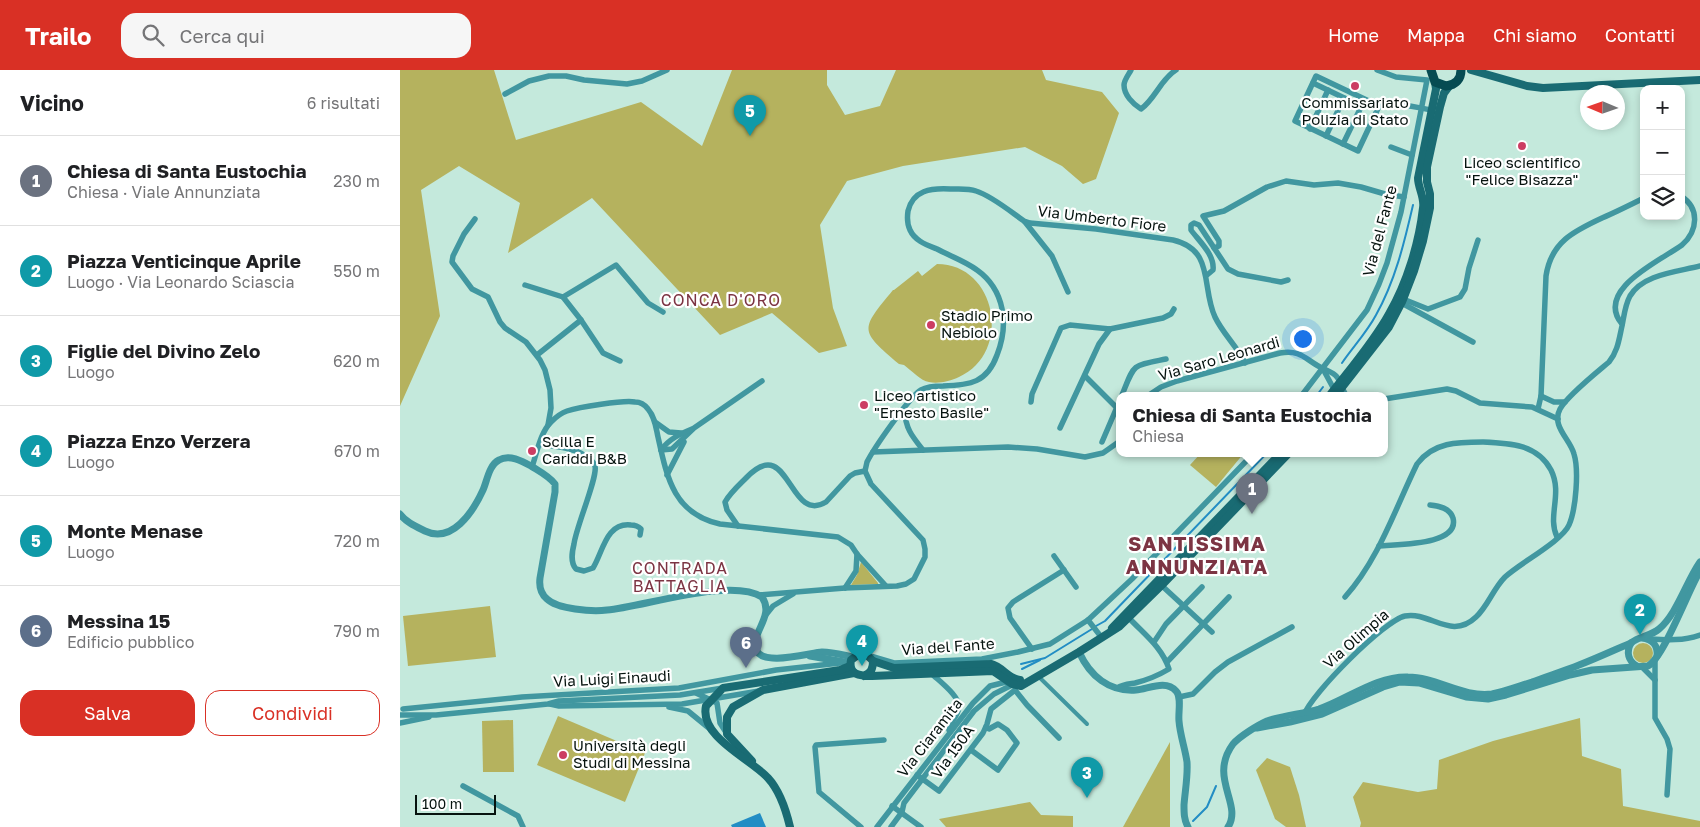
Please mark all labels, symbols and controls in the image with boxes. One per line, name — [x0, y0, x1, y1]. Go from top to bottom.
search box — [121, 13, 471, 58]
text: Trailo — [25, 21, 91, 50]
icon: search — [139, 21, 167, 49]
text: Cerca qui — [179, 24, 265, 47]
text: Home — [1328, 24, 1379, 46]
text: Mappa — [1407, 24, 1465, 46]
text: Chi siamo — [1493, 24, 1577, 46]
text: Contatti — [1605, 24, 1675, 46]
marker: Commissariato Polizia di Stato — [1349, 80, 1361, 92]
north arrow — [1580, 85, 1625, 130]
map controls — [1640, 85, 1685, 220]
button: + — [1640, 85, 1685, 130]
text: Vicino — [20, 90, 84, 116]
text: 6 risultati — [307, 93, 380, 113]
place label: Commissariato Polizia di Stato — [1301, 93, 1409, 128]
pin: 5 — [734, 95, 766, 136]
button: − — [1640, 130, 1685, 175]
marker: Liceo scientifico "Felice Bisazza" — [1516, 140, 1528, 152]
place label: Liceo scientifico "Felice Bisazza" — [1464, 153, 1580, 188]
text: Chiesa di Santa Eustochia — [67, 159, 306, 182]
text: 1 — [32, 171, 40, 191]
text: 230 m — [333, 171, 380, 191]
button: layers — [1640, 175, 1685, 220]
text: Chiesa · Viale Annunziata — [67, 182, 261, 202]
street label: Via del Fante — [1358, 183, 1400, 278]
street label: Via Umberto Fiore — [1037, 201, 1168, 235]
text: Piazza Venticinque Aprile — [67, 249, 301, 272]
text: 2 — [31, 261, 41, 281]
text: 550 m — [333, 261, 380, 281]
text: Luogo · Via Leonardo Sciascia — [67, 272, 294, 292]
district label: CONCA D'ORO — [661, 290, 781, 310]
place label: Stadio Primo Nebiolo — [941, 306, 1033, 341]
marker: Stadio Primo Nebiolo — [925, 319, 937, 331]
your location — [1290, 326, 1316, 352]
street label: Via Saro Leonardi — [1156, 332, 1282, 384]
text: Figlie del Divino Zelo — [67, 339, 260, 362]
text: 3 — [31, 351, 41, 371]
text: 620 m — [333, 351, 380, 371]
text: Luogo — [67, 362, 115, 382]
place label: Liceo artistico "Ernesto Basile" — [874, 386, 989, 421]
popup — [1116, 392, 1388, 457]
marker: Liceo artistico "Ernesto Basile" — [858, 399, 870, 411]
text: Chiesa di Santa Eustochia — [1132, 403, 1372, 426]
text: Chiesa — [1132, 426, 1184, 446]
text: Piazza Enzo Verzera — [67, 429, 251, 452]
place label: Scilla E Cariddi B&B — [542, 432, 627, 467]
text: 4 — [31, 441, 41, 461]
text: 670 m — [334, 441, 380, 461]
marker: Scilla E Cariddi B&B — [526, 445, 538, 457]
text: Luogo — [67, 452, 115, 472]
pin: 1 — [1236, 473, 1268, 514]
text: Monte Menase — [67, 519, 203, 542]
text: 5 — [31, 531, 41, 551]
text: 720 m — [334, 531, 380, 551]
district label: SANTISSIMA ANNUNZIATA — [1126, 531, 1268, 578]
text: Luogo — [67, 542, 115, 562]
district label: CONTRADA BATTAGLIA — [632, 558, 728, 596]
pin: 2 — [1624, 594, 1656, 635]
street label: Via Olimpia — [1319, 605, 1392, 672]
text: Messina 15 — [67, 609, 170, 632]
text: 6 — [31, 621, 41, 641]
text: 790 m — [334, 621, 380, 641]
pin: 4 — [846, 625, 878, 666]
pin: 6 — [730, 627, 762, 668]
text: Edificio pubblico — [67, 632, 194, 652]
street label: Via del Fante — [901, 634, 996, 658]
street label: Via Luigi Einaudi — [553, 666, 671, 690]
button: Salva — [20, 690, 195, 736]
button: Condividi — [205, 690, 380, 736]
street label: Via Ciaramita — [893, 694, 966, 780]
street label: Via 150A — [927, 721, 978, 782]
place label: Università degli Studi di Messina — [573, 736, 691, 771]
marker: Università degli Studi di Messina — [557, 749, 569, 761]
pin: 3 — [1071, 757, 1103, 798]
scale bar — [415, 792, 496, 815]
text: 100 m — [422, 795, 462, 812]

